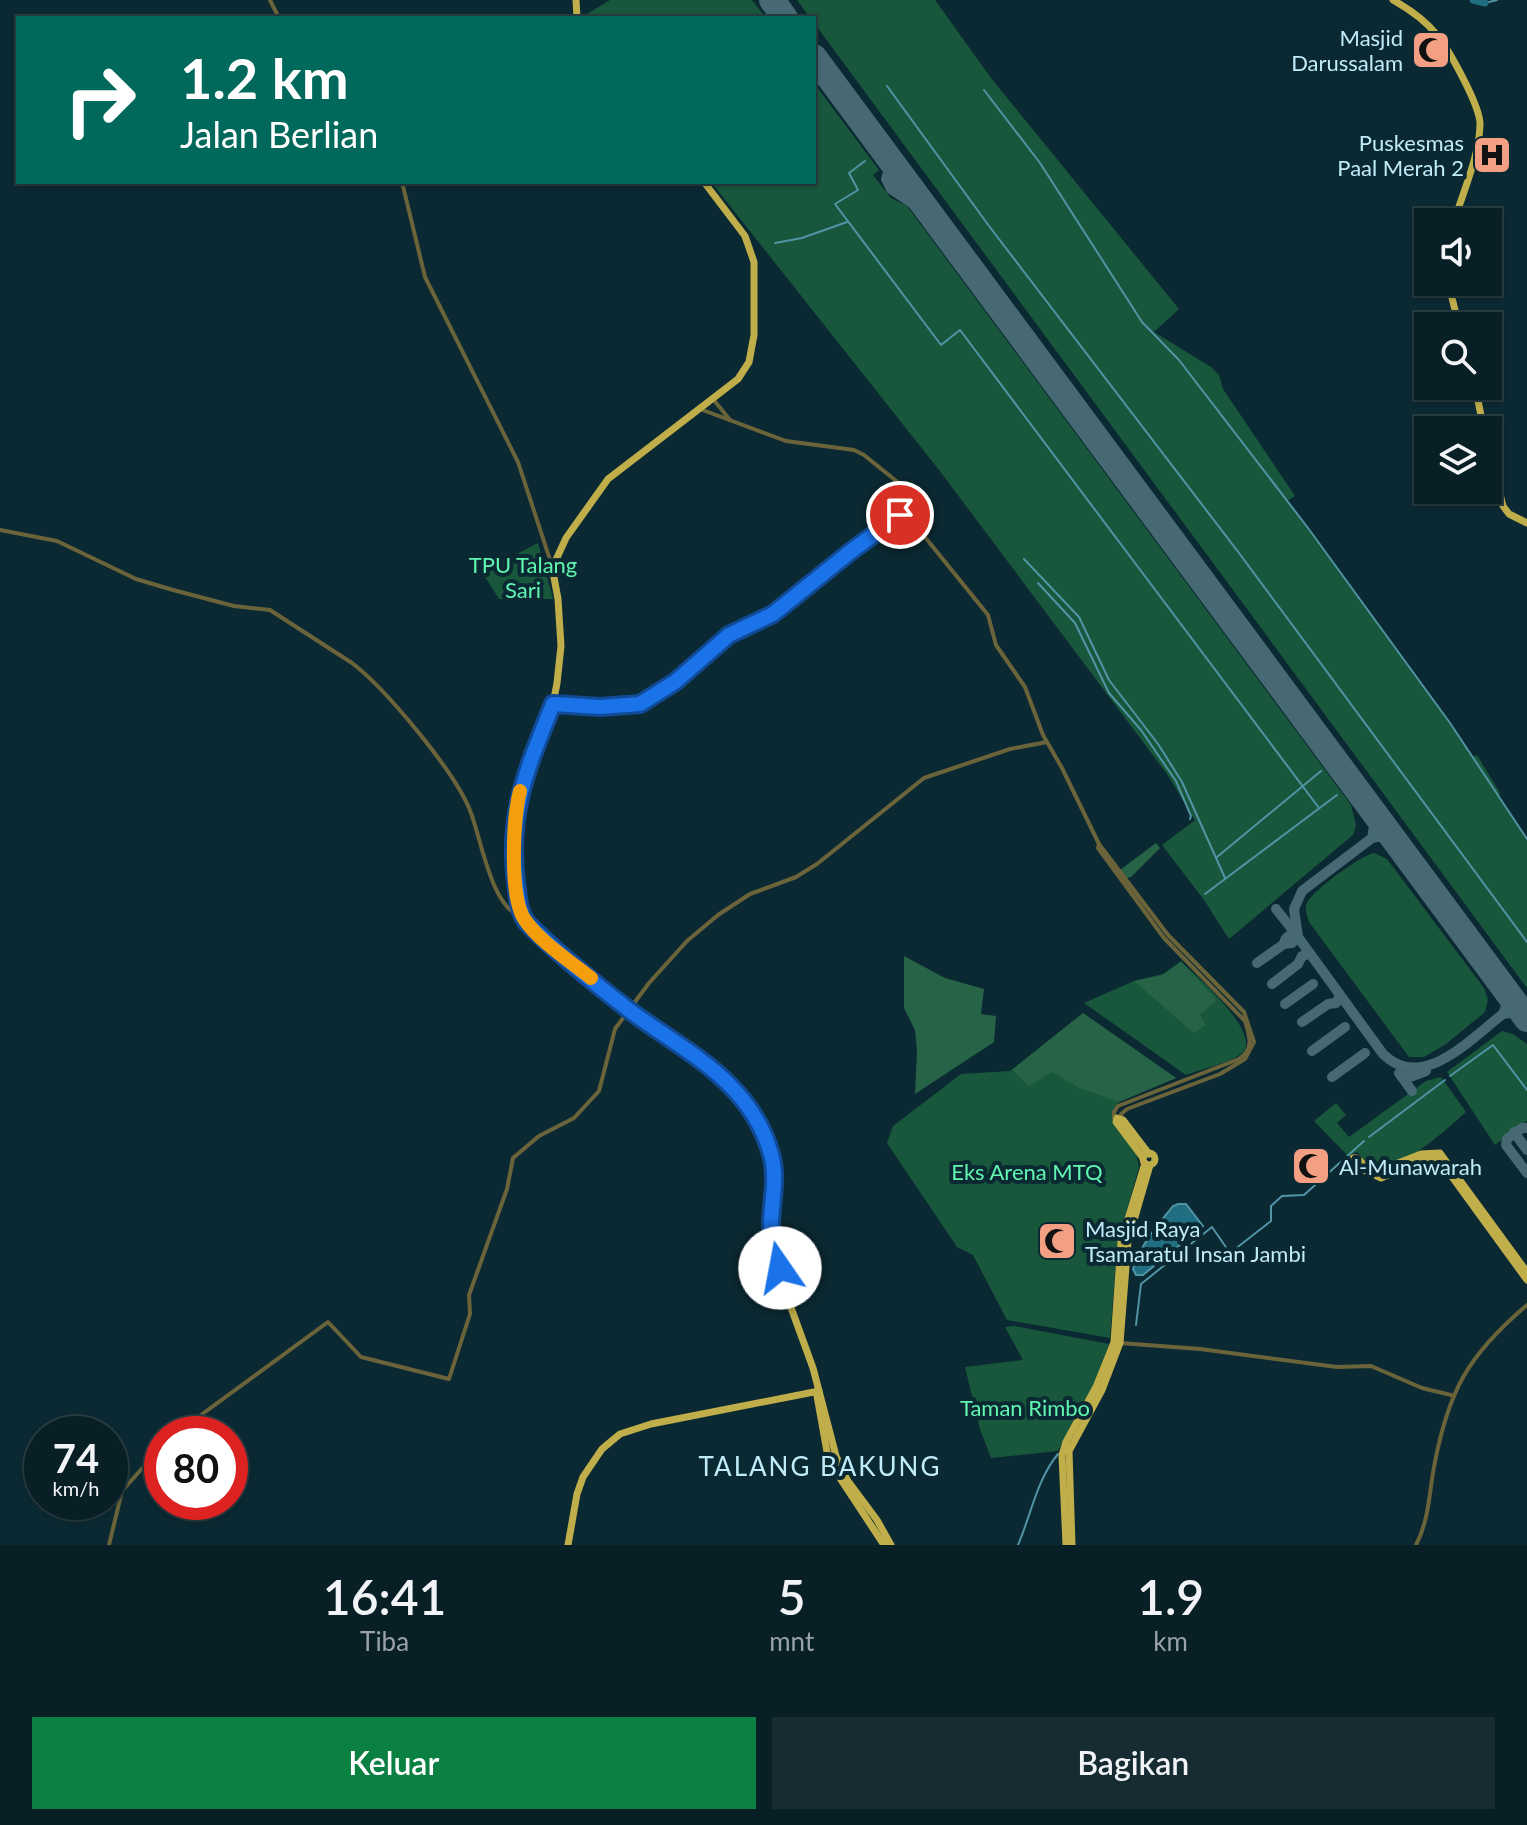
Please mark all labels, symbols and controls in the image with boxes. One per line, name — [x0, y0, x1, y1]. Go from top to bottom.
place label: Masjid Darussalam — [1291, 24, 1403, 76]
mosque icon: Masjid Darussalam — [1410, 29, 1452, 71]
text: 1.2 km — [180, 44, 349, 111]
icon: right — [48, 48, 152, 152]
text: Jalan Berlian — [180, 112, 378, 156]
place label: Puskesmas Paal Merah 2 — [1337, 129, 1464, 181]
hospital icon: Puskesmas Paal Merah 2 — [1471, 134, 1513, 176]
map controls — [1414, 208, 1502, 504]
button: sound — [1414, 208, 1502, 296]
button: search — [1414, 312, 1502, 400]
button: layers — [1414, 416, 1502, 504]
pin — [866, 481, 934, 549]
icon: arrive — [878, 493, 922, 537]
park label: TPU Talang Sari — [469, 551, 577, 603]
mosque icon: Al-Munawarah — [1290, 1145, 1332, 1187]
place label: Al-Munawarah — [1339, 1153, 1482, 1180]
park label: Eks Arena MTQ — [951, 1158, 1103, 1185]
place label: Masjid Raya Tsamaratul Insan Jambi — [1085, 1215, 1306, 1267]
mosque icon: Masjid Raya Tsamaratul Insan Jambi — [1036, 1220, 1078, 1262]
position arrow — [738, 1226, 822, 1310]
park label: Taman Rimbo — [960, 1394, 1090, 1421]
speed limit sign: 80 — [144, 1416, 248, 1520]
text: 74 — [53, 1434, 99, 1482]
district label: TALANG BAKUNG — [699, 1450, 941, 1482]
text: km/h — [53, 1476, 99, 1500]
text: 16:41 — [323, 1568, 446, 1625]
text: 5 — [778, 1568, 806, 1625]
text: 1.9 — [1137, 1568, 1204, 1625]
text: Tiba — [360, 1625, 409, 1657]
text: mnt — [769, 1625, 814, 1657]
text: km — [1153, 1625, 1188, 1657]
button: Keluar — [32, 1717, 756, 1809]
button: Bagikan — [772, 1717, 1495, 1809]

